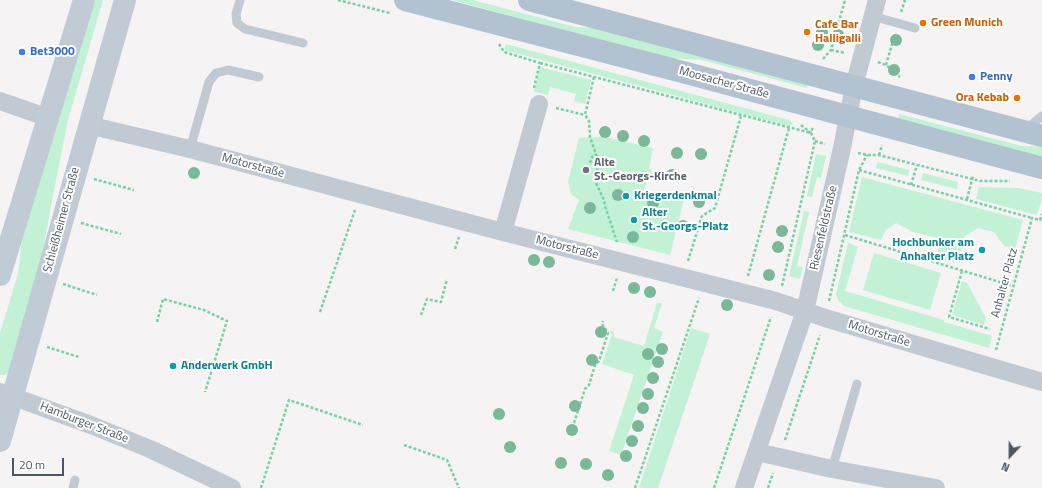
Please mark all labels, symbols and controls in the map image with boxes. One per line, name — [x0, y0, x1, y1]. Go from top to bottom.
place label: Green Munich — [931, 16, 1003, 30]
place label: Cafe Bar Halligalli — [815, 18, 861, 46]
marker: Green Munich — [918, 18, 928, 28]
marker: Cafe Bar Halligalli — [802, 27, 812, 37]
place label: Bet3000 — [30, 45, 75, 59]
marker: Bet3000 — [17, 47, 27, 57]
street label: Moosacher Straße — [677, 64, 771, 102]
place label: Penny — [980, 70, 1012, 84]
marker: Penny — [967, 72, 977, 82]
place label: Ora Kebab — [956, 91, 1009, 105]
marker: Ora Kebab — [1012, 93, 1022, 103]
street label: Motorstraße — [220, 151, 286, 181]
place label: Alte St.-Georgs-Kirche — [594, 156, 687, 184]
marker: Alte St.-Georgs-Kirche — [581, 165, 591, 175]
street label: Schleißheimer Straße — [41, 166, 83, 274]
street label: Riesenfeldstraße — [807, 184, 841, 272]
place label: Kriegerdenkmal — [634, 189, 717, 203]
marker: Kriegerdenkmal — [621, 191, 631, 201]
place label: Alter St.-Georgs-Platz — [642, 206, 728, 234]
marker: Alter St.-Georgs-Platz — [629, 215, 639, 225]
street label: Motorstraße — [534, 233, 600, 263]
place label: Hochbunker am Anhalter Platz — [892, 236, 974, 264]
marker: Hochbunker am Anhalter Platz — [977, 245, 987, 255]
street label: Anhalter Platz — [989, 247, 1021, 319]
street label: Motorstraße — [846, 318, 912, 350]
place label: Anderwerk GmbH — [181, 359, 273, 373]
marker: Anderwerk GmbH — [168, 361, 178, 371]
street label: Hamburger Straße — [38, 400, 130, 446]
north arrow — [990, 436, 1030, 476]
scale bar — [14, 450, 66, 476]
text: 20 m — [19, 455, 45, 474]
text: N — [999, 458, 1012, 476]

